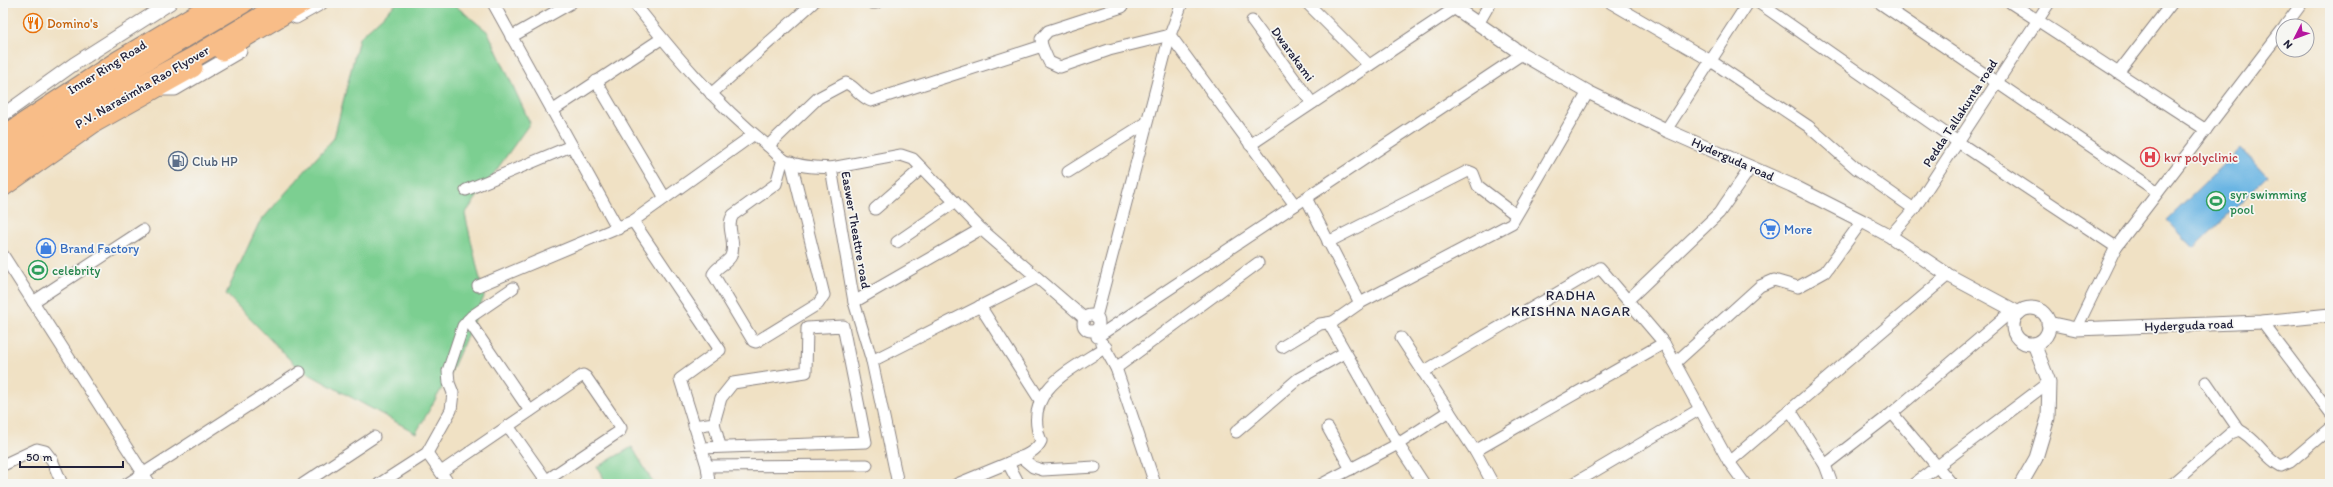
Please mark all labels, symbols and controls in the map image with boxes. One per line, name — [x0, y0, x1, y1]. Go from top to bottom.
restaurant icon: Domino's — [22, 12, 44, 34]
place label: Domino's — [47, 16, 98, 31]
north arrow — [2275, 18, 2315, 58]
street label: Dwarakami — [1268, 24, 1318, 84]
street label: Inner Ring Road — [65, 37, 149, 97]
text: N — [2281, 37, 2295, 51]
street label: P.V. Narasimha Rao Flyover — [72, 42, 213, 132]
street label: Pedda Tallakunta road — [1920, 56, 2000, 170]
street label: Hyderguda road — [1689, 134, 1777, 184]
hospital icon: kvr polyclinic — [2139, 146, 2161, 168]
fuel station icon: Club HP — [167, 150, 189, 172]
place label: kvr polyclinic — [2164, 150, 2238, 165]
place label: Club HP — [192, 154, 238, 169]
street label: Easwer Theattre road — [838, 170, 874, 290]
place label: syr swimming pool — [2230, 187, 2307, 217]
sports icon: syr swimming pool — [2205, 190, 2227, 212]
supermarket icon: More — [1759, 218, 1781, 240]
place label: More — [1784, 222, 1812, 237]
shop icon: Brand Factory — [35, 237, 57, 259]
place label: Brand Factory — [60, 241, 139, 256]
sports icon: celebrity — [27, 259, 49, 281]
place label: celebrity — [52, 263, 100, 278]
district label: RADHA KRISHNA NAGAR — [1511, 287, 1631, 320]
street label: Hyderguda road — [2144, 316, 2234, 334]
scale bar — [20, 443, 123, 469]
text: 50 m — [26, 450, 52, 464]

